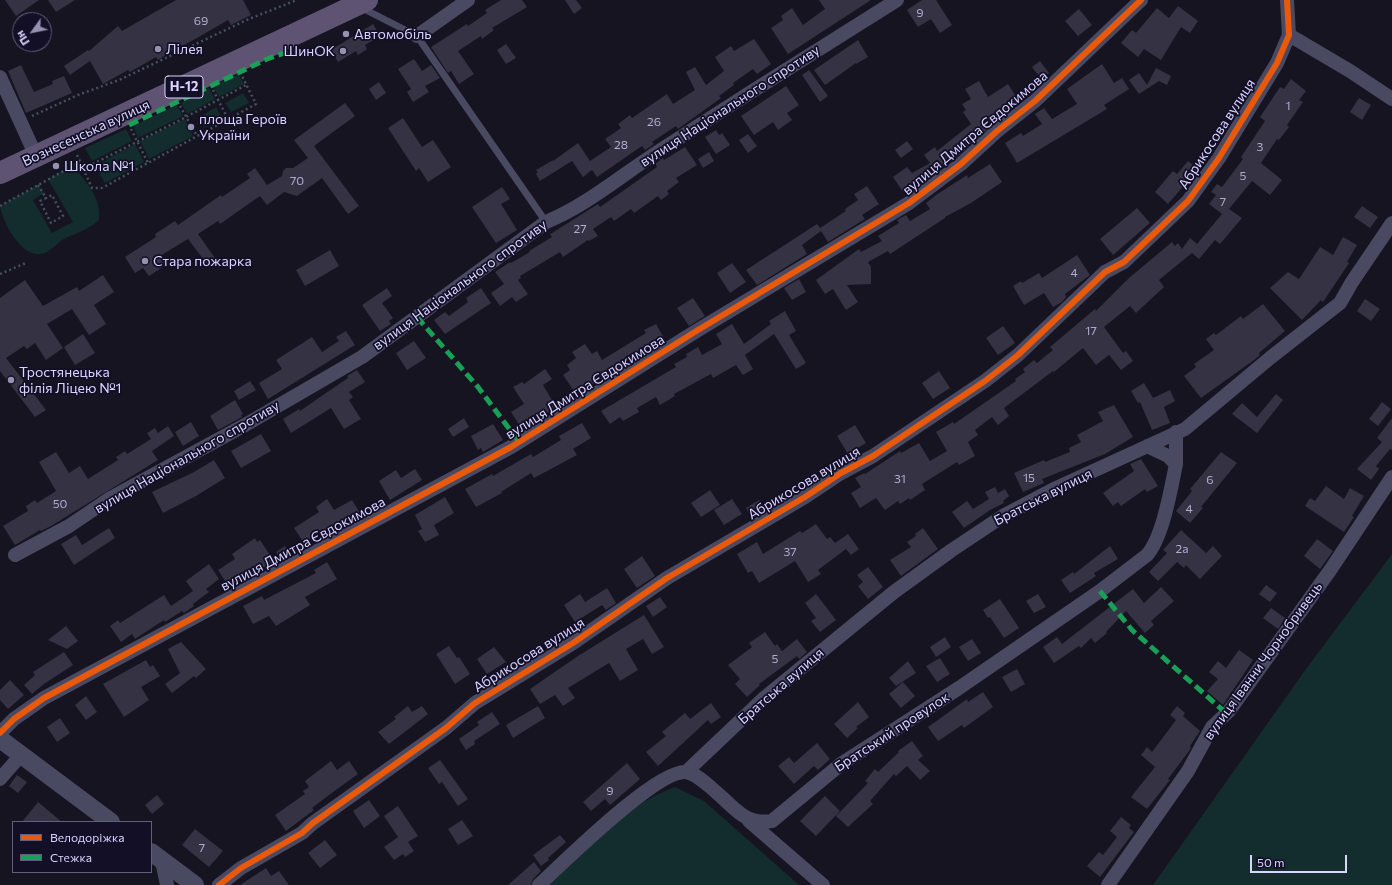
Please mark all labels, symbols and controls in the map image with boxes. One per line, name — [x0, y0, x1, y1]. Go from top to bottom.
house number: 9 — [916, 6, 924, 20]
north arrow — [12, 12, 52, 52]
house number: 69 — [194, 14, 208, 28]
place label: Автомобіль — [354, 26, 432, 42]
text: Пн — [13, 29, 32, 48]
marker: Автомобіль — [341, 29, 351, 39]
place label: Лілея — [166, 41, 203, 57]
street label: вулиця Національного спротиву — [637, 42, 823, 170]
place label: ШинОК — [284, 43, 335, 59]
marker: Лілея — [153, 44, 163, 54]
marker: ШинОК — [338, 46, 348, 56]
street label: вулиця Дмитра Євдокимова — [899, 67, 1051, 199]
road number: Н-12 — [165, 76, 203, 98]
street label: Абрикосова вулиця — [1175, 76, 1259, 192]
street label: Вознесенська вулиця — [19, 96, 153, 170]
house number: 1 — [1285, 99, 1291, 113]
place label: площа Героїв України — [199, 111, 287, 144]
house number: 26 — [647, 115, 661, 129]
marker: площа Героїв України — [186, 122, 196, 132]
house number: 28 — [614, 138, 628, 152]
house number: 3 — [1257, 140, 1263, 154]
place label: Школа №1 — [64, 158, 134, 174]
marker: Школа №1 — [51, 161, 61, 171]
house number: 5 — [1240, 169, 1246, 183]
house number: 70 — [290, 174, 304, 188]
house number: 7 — [1220, 195, 1226, 209]
street label: вулиця Національного спротиву — [370, 216, 550, 354]
house number: 27 — [574, 222, 586, 236]
place label: Стара пожарка — [153, 253, 252, 269]
marker: Стара пожарка — [140, 256, 150, 266]
house number: 4 — [1070, 266, 1078, 280]
house number: 17 — [1085, 324, 1097, 338]
street label: вулиця Дмитра Євдокимова — [502, 331, 668, 443]
place label: Тростянецька філія Ліцею №1 — [19, 364, 122, 396]
marker: Тростянецька філія Ліцею №1 — [6, 375, 16, 385]
street label: вулиця Національного спротиву — [92, 397, 282, 517]
street label: Абрикосова вулиця — [745, 443, 863, 523]
street label: Братська вулиця — [991, 465, 1095, 529]
house number: 15 — [1023, 471, 1035, 485]
house number: 31 — [894, 472, 906, 486]
house number: 6 — [1206, 473, 1214, 487]
street label: вулиця Дмитра Євдокимова — [218, 493, 388, 595]
house number: 50 — [53, 497, 67, 511]
house number: 4 — [1185, 502, 1193, 516]
house number: 2а — [1176, 542, 1188, 556]
house number: 37 — [783, 545, 797, 559]
street label: вулиця Іванни Чорнобривець — [1200, 579, 1326, 743]
street label: Абрикосова вулиця — [470, 614, 588, 696]
street label: Братська вулиця — [735, 644, 827, 728]
house number: 5 — [772, 652, 778, 666]
street label: Братський провулок — [831, 689, 953, 775]
house number: 9 — [606, 784, 614, 798]
legend — [12, 821, 152, 873]
text: Велодоріжка — [50, 830, 125, 844]
house number: 7 — [199, 841, 205, 855]
scale bar — [1252, 847, 1349, 873]
text: Стежка — [50, 850, 92, 864]
text: 50 m — [1257, 855, 1285, 869]

